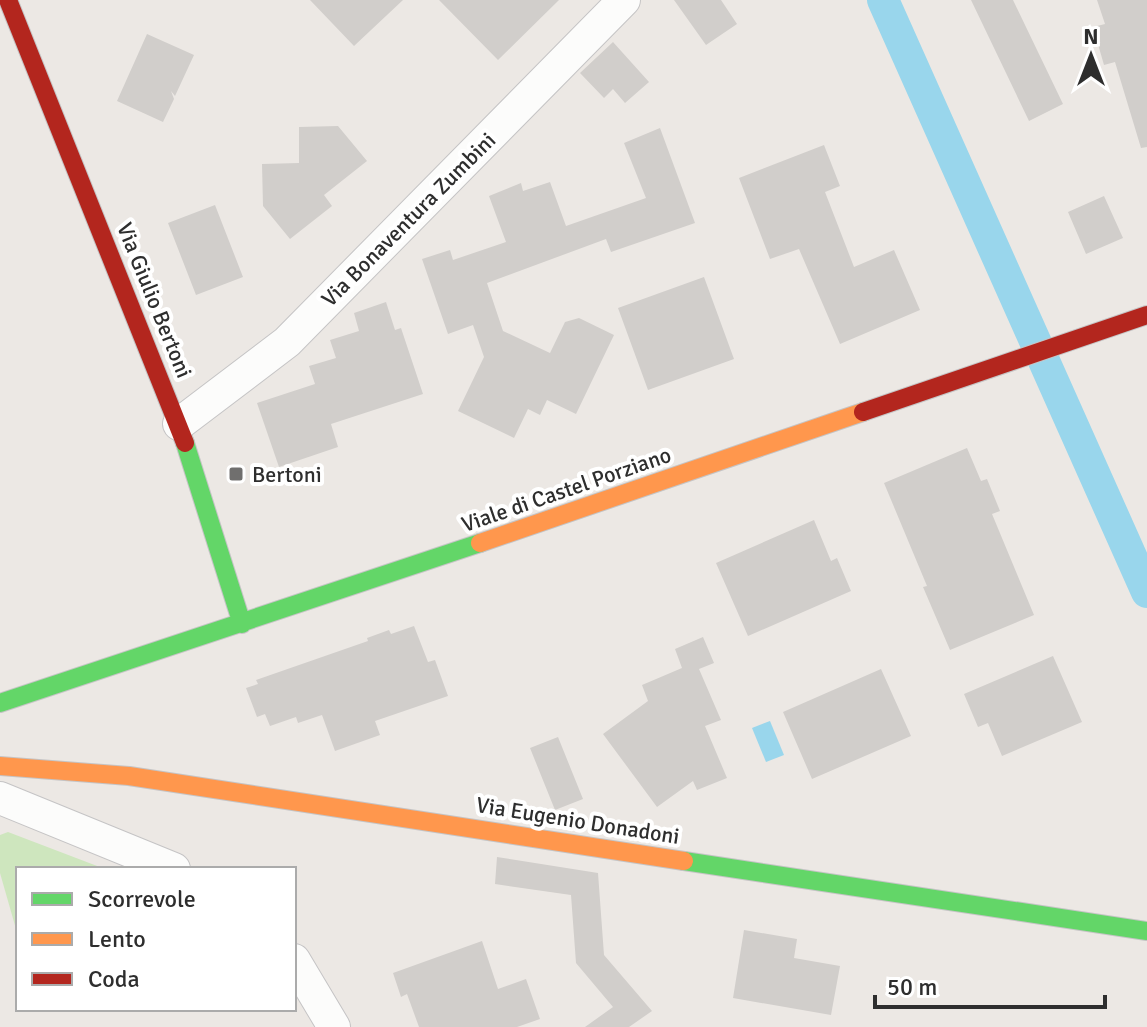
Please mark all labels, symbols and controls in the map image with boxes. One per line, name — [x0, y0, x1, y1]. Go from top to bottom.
north arrow — [1051, 16, 1131, 96]
text: N — [1083, 23, 1099, 50]
street label: Via Bonaventura Zumbini — [316, 127, 501, 312]
street label: Via Giulio Bertoni — [111, 219, 198, 382]
street label: Viale di Castel Porziano — [458, 441, 675, 538]
place label: Bertoni — [252, 461, 322, 488]
marker: Bertoni — [227, 465, 245, 483]
street label: Via Eugenio Donadoni — [474, 791, 682, 850]
legend — [16, 867, 296, 1011]
text: Scorrevole — [88, 884, 196, 914]
text: Lento — [88, 924, 146, 954]
scale bar — [875, 959, 1105, 1009]
text: Coda — [88, 964, 140, 994]
text: 50 m — [887, 972, 937, 1002]

